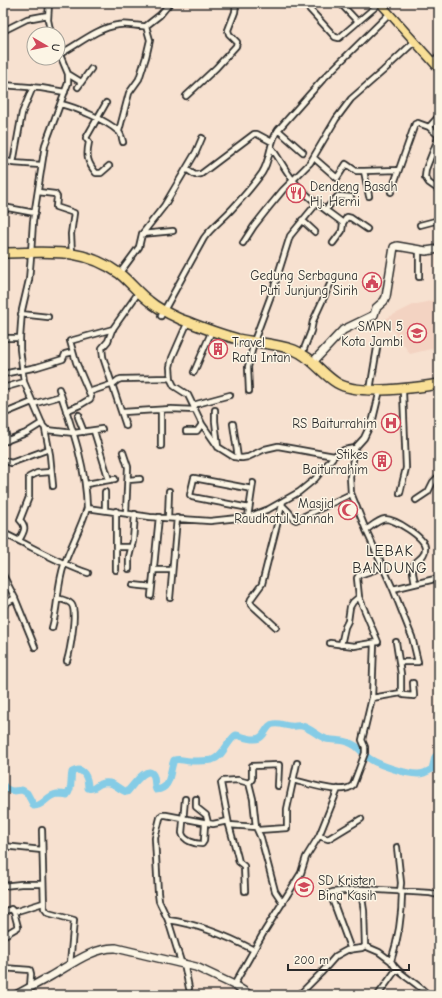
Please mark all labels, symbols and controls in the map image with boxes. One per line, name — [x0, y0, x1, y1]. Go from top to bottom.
north arrow — [26, 26, 66, 66]
text: U — [48, 43, 62, 52]
place label: Dendeng Basah Hj. Herni — [310, 179, 398, 209]
restaurant icon: Dendeng Basah Hj. Herni — [285, 182, 307, 204]
place label: Gedung Serbaguna Puti Junjung Sirih — [250, 268, 358, 298]
public building icon: Gedung Serbaguna Puti Junjung Sirih — [361, 271, 383, 293]
place label: SMPN 5 Kota Jambi — [341, 319, 403, 349]
school or university icon: SMPN 5 Kota Jambi — [406, 322, 428, 344]
place label: Travel Ratu Intan — [232, 335, 291, 365]
building icon: Travel Ratu Intan — [207, 338, 229, 360]
hospital icon: RS Baiturrahim — [380, 412, 402, 434]
place label: RS Baiturrahim — [292, 416, 377, 431]
place label: Stikes Baiturrahim — [302, 447, 368, 477]
building icon: Stikes Baiturrahim — [371, 450, 393, 472]
place label: Masjid Raudhatul Jannah — [234, 496, 334, 526]
mosque icon: Masjid Raudhatul Jannah — [337, 499, 359, 521]
district label: LEBAK BANDUNG — [352, 542, 428, 577]
place label: SD Kristen Bina Kasih — [318, 873, 377, 903]
school or university icon: SD Kristen Bina Kasih — [293, 876, 315, 898]
scale bar — [288, 946, 409, 972]
text: 200 m — [294, 953, 329, 967]

